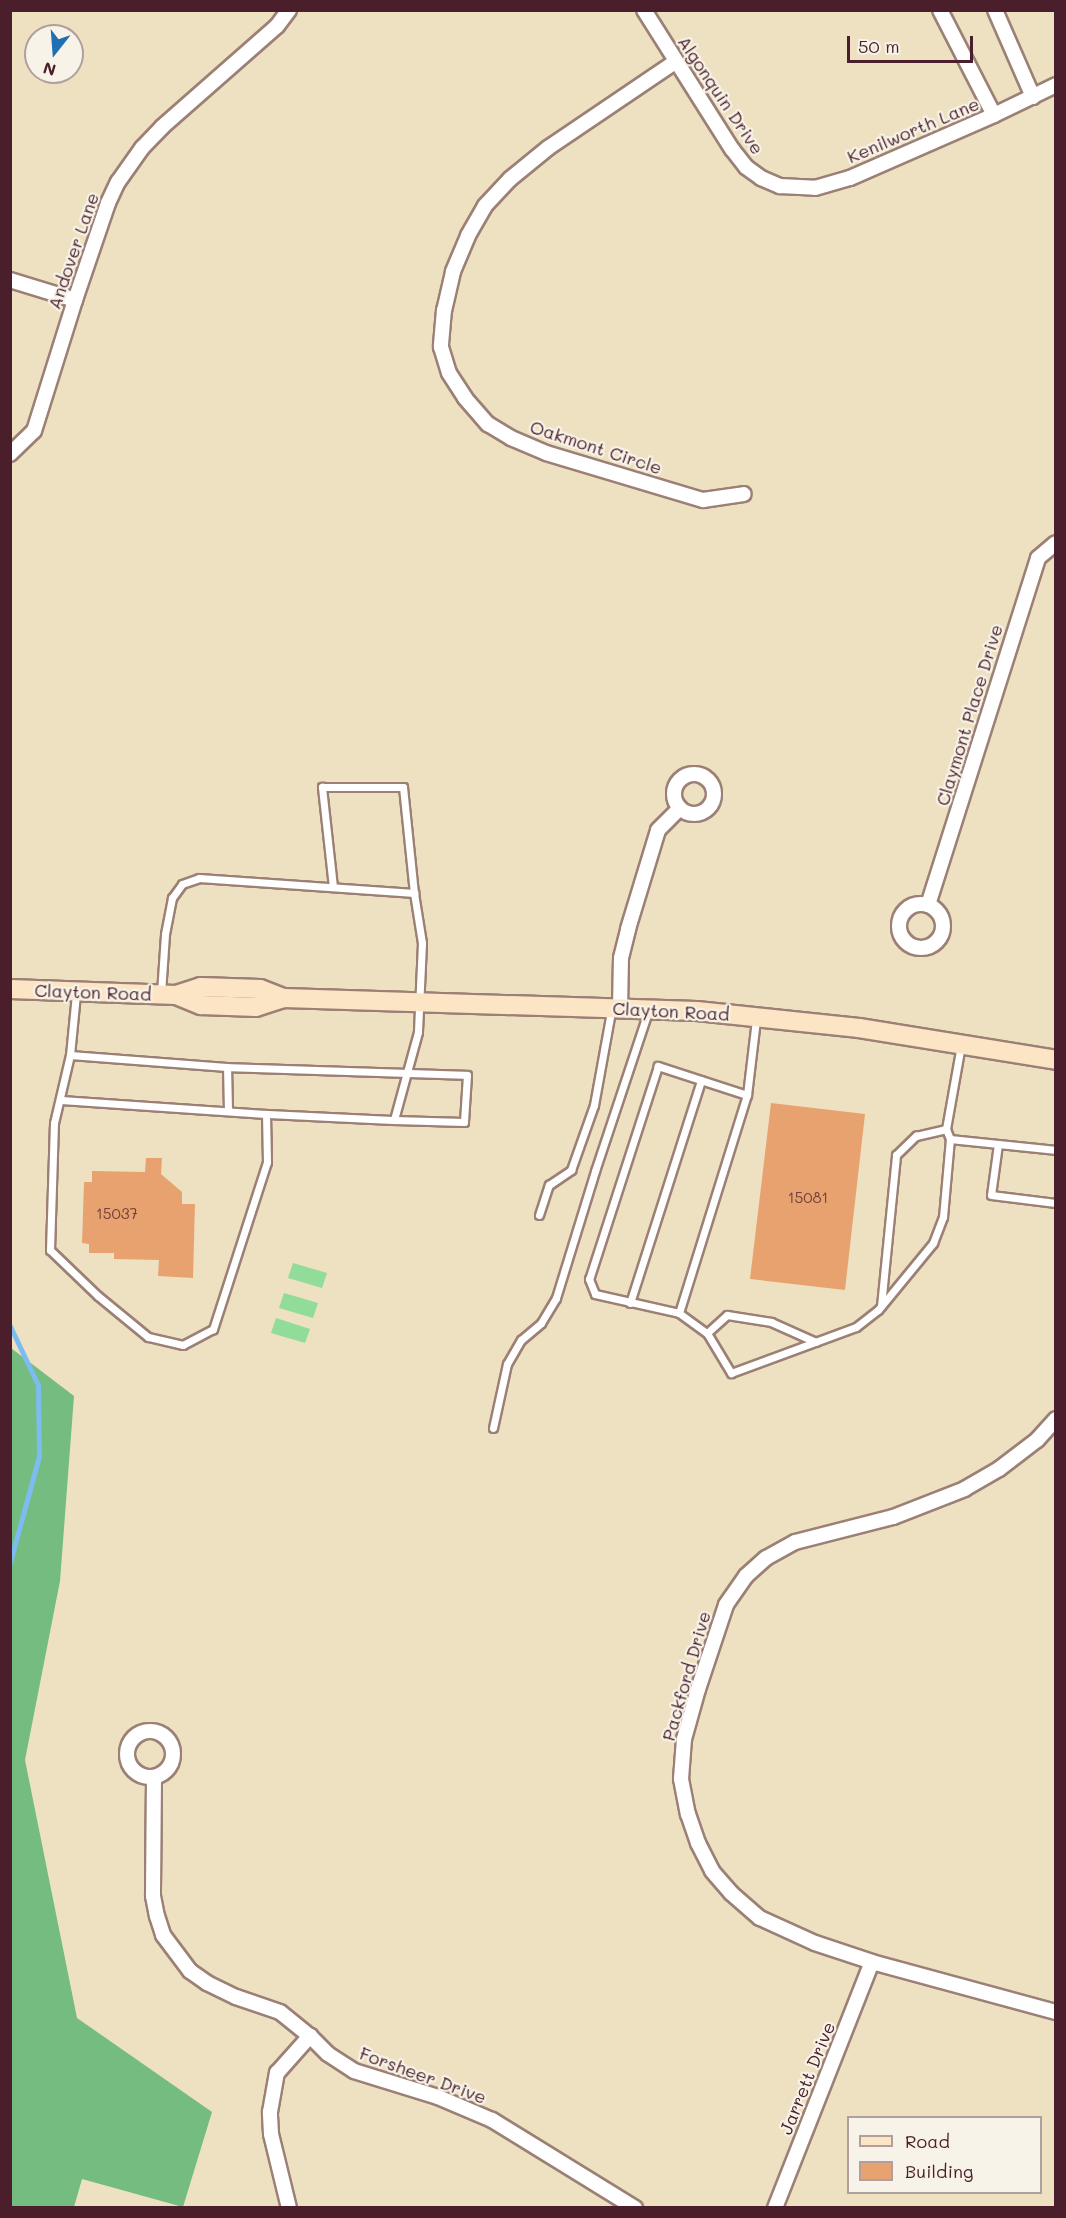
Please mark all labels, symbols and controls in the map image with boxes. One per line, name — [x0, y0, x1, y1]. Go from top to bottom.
north arrow — [24, 24, 84, 84]
scale bar — [850, 24, 976, 62]
street label: Algonquin Drive — [673, 32, 769, 158]
text: 50 m — [858, 34, 900, 58]
text: N — [40, 58, 58, 82]
street label: Kenilworth Lane — [844, 92, 982, 168]
street label: Andover Lane — [43, 190, 103, 312]
street label: Oakmont Circle — [527, 416, 665, 478]
street label: Claymont Place Drive — [931, 622, 1007, 808]
street label: Clayton Road — [34, 979, 152, 1005]
street label: Clayton Road — [612, 997, 730, 1025]
house number: 15081 — [788, 1189, 828, 1207]
house number: 15037 — [96, 1205, 138, 1223]
street label: Packford Drive — [657, 1609, 715, 1743]
street label: Jarrett Drive — [775, 2019, 839, 2137]
street label: Forsheer Drive — [357, 2042, 489, 2108]
legend — [847, 2116, 1042, 2194]
text: Road — [905, 2129, 950, 2153]
text: Building — [905, 2159, 973, 2183]

